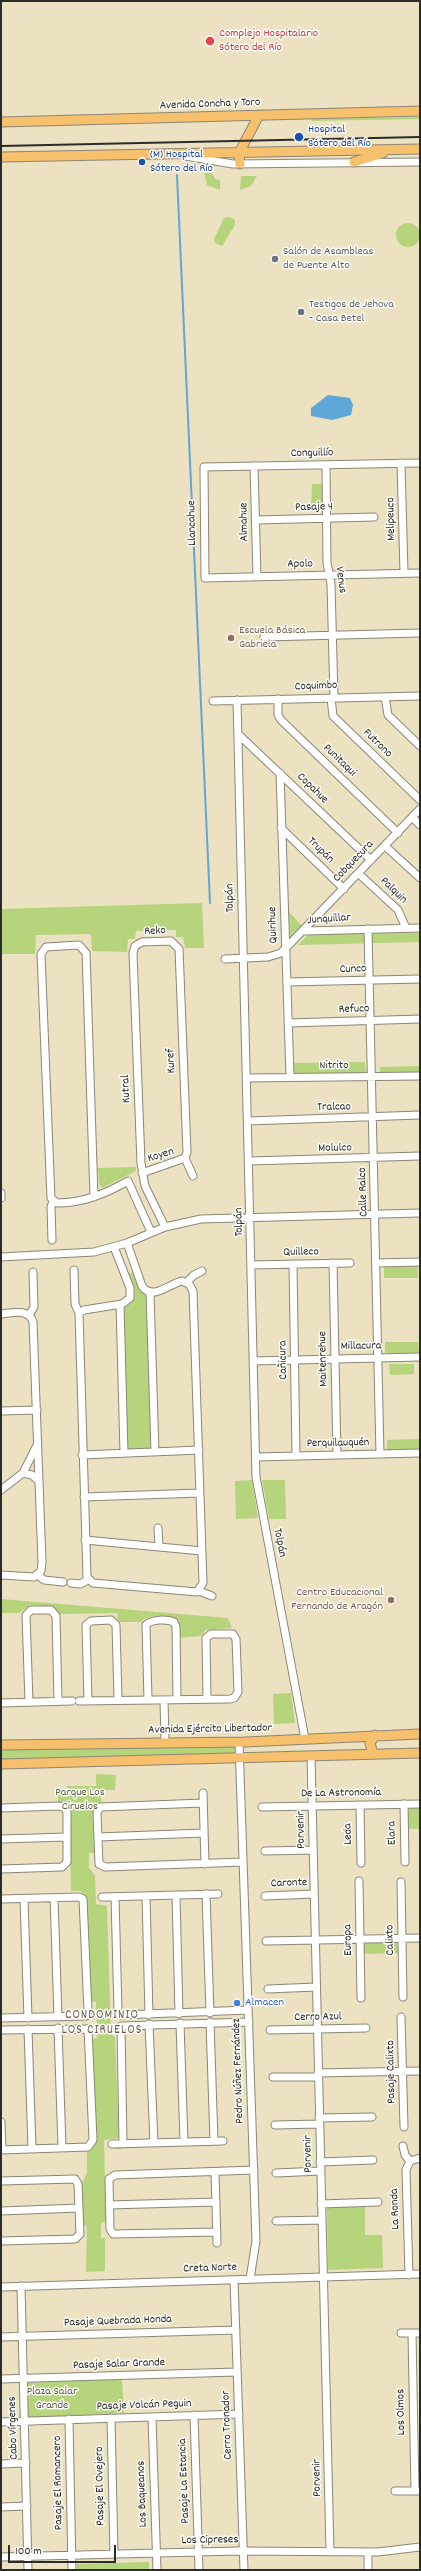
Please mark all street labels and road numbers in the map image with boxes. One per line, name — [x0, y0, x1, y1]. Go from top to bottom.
street label: Avenida Concha y Toro — [160, 96, 260, 114]
street label: Conguillío — [291, 446, 333, 462]
street label: Melipeuco — [384, 497, 400, 541]
street label: Llancahue — [185, 500, 201, 546]
street label: Pasaje 4 — [295, 500, 333, 516]
street label: Almahue — [237, 502, 253, 542]
street label: Apolo — [287, 558, 313, 572]
street label: Venus — [331, 566, 349, 594]
street label: Coquimbo — [294, 679, 338, 695]
street label: Futrono — [359, 726, 395, 762]
street label: Punitaqui — [319, 742, 359, 780]
street label: Copahue — [293, 770, 331, 808]
street label: Trupán — [304, 835, 336, 867]
street label: Cobquecura — [331, 838, 377, 886]
street label: Palquin — [376, 875, 410, 907]
street label: Tolpán — [224, 883, 238, 913]
street label: Quirihue — [266, 906, 282, 944]
street label: Junquillar — [307, 911, 351, 929]
street label: Reko — [144, 924, 166, 940]
street label: Cunco — [339, 962, 367, 978]
street label: Refuco — [338, 1002, 370, 1018]
street label: Kuref — [164, 1048, 180, 1074]
street label: Nitrito — [320, 1059, 348, 1073]
street label: Kutral — [119, 1075, 135, 1103]
street label: Tralcao — [317, 1101, 351, 1115]
street label: Molulco — [318, 1142, 352, 1156]
street label: Koyen — [146, 1145, 176, 1167]
street label: Calle Ralco — [356, 1167, 372, 1217]
street label: Tolpán — [233, 1207, 247, 1237]
street label: Quilleco — [283, 1245, 319, 1261]
street label: Maitenrehue — [316, 1331, 332, 1387]
street label: Millacura — [341, 1339, 381, 1355]
street label: Cañicura — [276, 1340, 292, 1380]
street label: Perquilauquén — [306, 1436, 370, 1452]
street label: Tolpán — [269, 1527, 289, 1559]
street label: Avenida Ejército Libertador — [148, 1722, 272, 1738]
street label: De La Astronomía — [301, 1786, 381, 1802]
street label: Porvenir — [294, 1811, 310, 1849]
street label: Elara — [386, 1821, 400, 1845]
street label: Leda — [342, 1823, 356, 1845]
street label: Caronte — [270, 1876, 308, 1892]
street label: Europa — [342, 1924, 356, 1956]
street label: Calixto — [384, 1924, 398, 1956]
street label: Cerro Azul — [294, 2010, 342, 2026]
street label: Pedro Núñez Fernández — [230, 2018, 248, 2124]
street label: Pasaje Calixto — [384, 2040, 400, 2104]
street label: Porvenir — [301, 2135, 317, 2173]
street label: La Ronda — [388, 2188, 404, 2230]
street label: Creta Norte — [183, 2261, 237, 2277]
street label: Pasaje Quebrada Honda — [64, 2313, 172, 2331]
street label: Pasaje Salar Grande — [73, 2356, 165, 2374]
street label: Los Olmos — [394, 2389, 410, 2435]
street label: Cerro Tronador — [220, 2390, 236, 2460]
street label: Cabo Vírgenes — [6, 2396, 22, 2460]
street label: Pasaje Volcán Peguin — [96, 2397, 192, 2415]
street label: Pasaje El Romancero — [51, 2436, 67, 2530]
street label: Pasaje La Estancia — [176, 2438, 194, 2524]
street label: Pasaje El Ovejero — [93, 2446, 109, 2526]
street label: Porvenir — [310, 2459, 326, 2497]
street label: Los Baqueanos — [135, 2460, 151, 2528]
street label: Los Cipreses — [181, 2533, 239, 2549]

